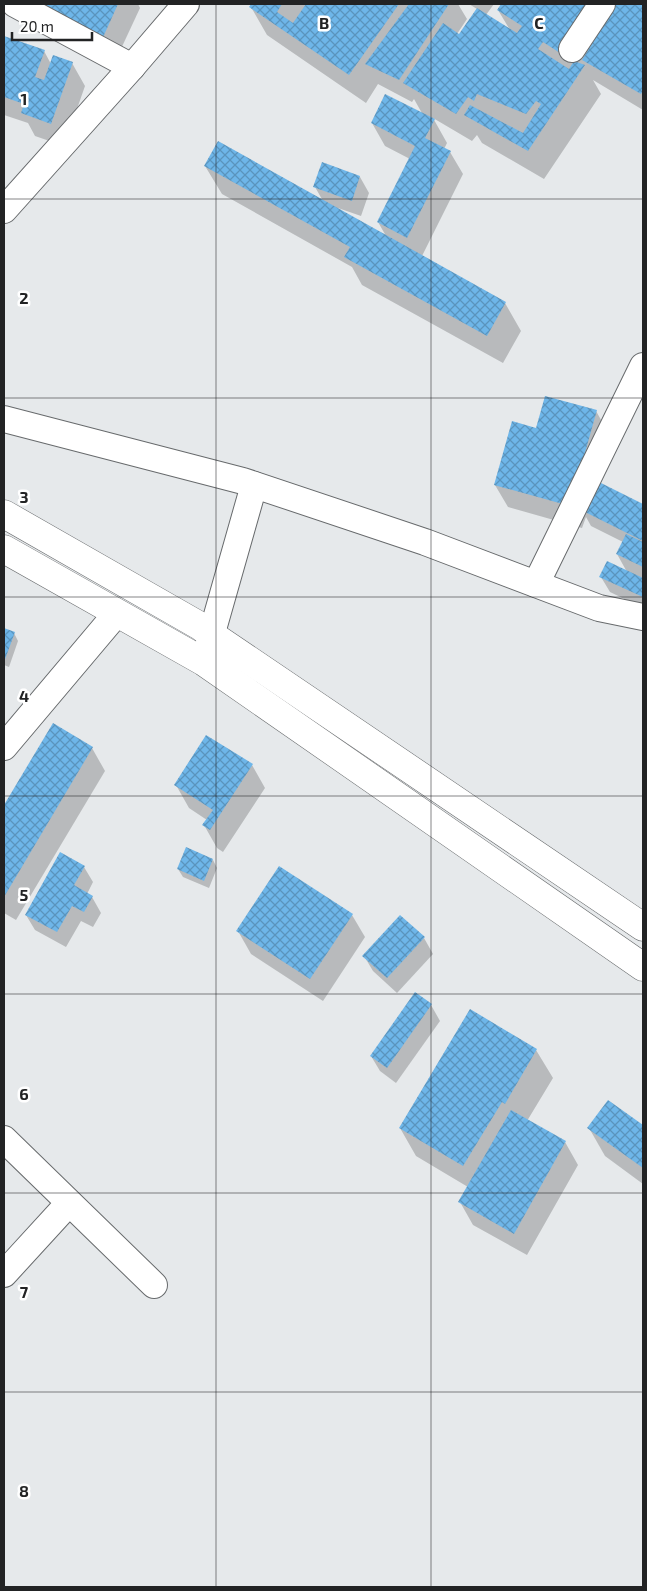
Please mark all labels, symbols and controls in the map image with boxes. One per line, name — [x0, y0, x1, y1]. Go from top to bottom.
scale bar — [12, 10, 92, 42]
text: B — [319, 13, 329, 32]
text: C — [534, 13, 544, 32]
text: 20 m — [20, 17, 54, 35]
text: 1 — [21, 89, 27, 108]
text: 2 — [19, 288, 29, 307]
text: 3 — [19, 487, 29, 506]
text: 4 — [19, 686, 29, 705]
text: 5 — [20, 885, 29, 904]
text: 6 — [19, 1084, 29, 1103]
text: 7 — [20, 1282, 29, 1301]
text: 8 — [19, 1481, 29, 1500]

